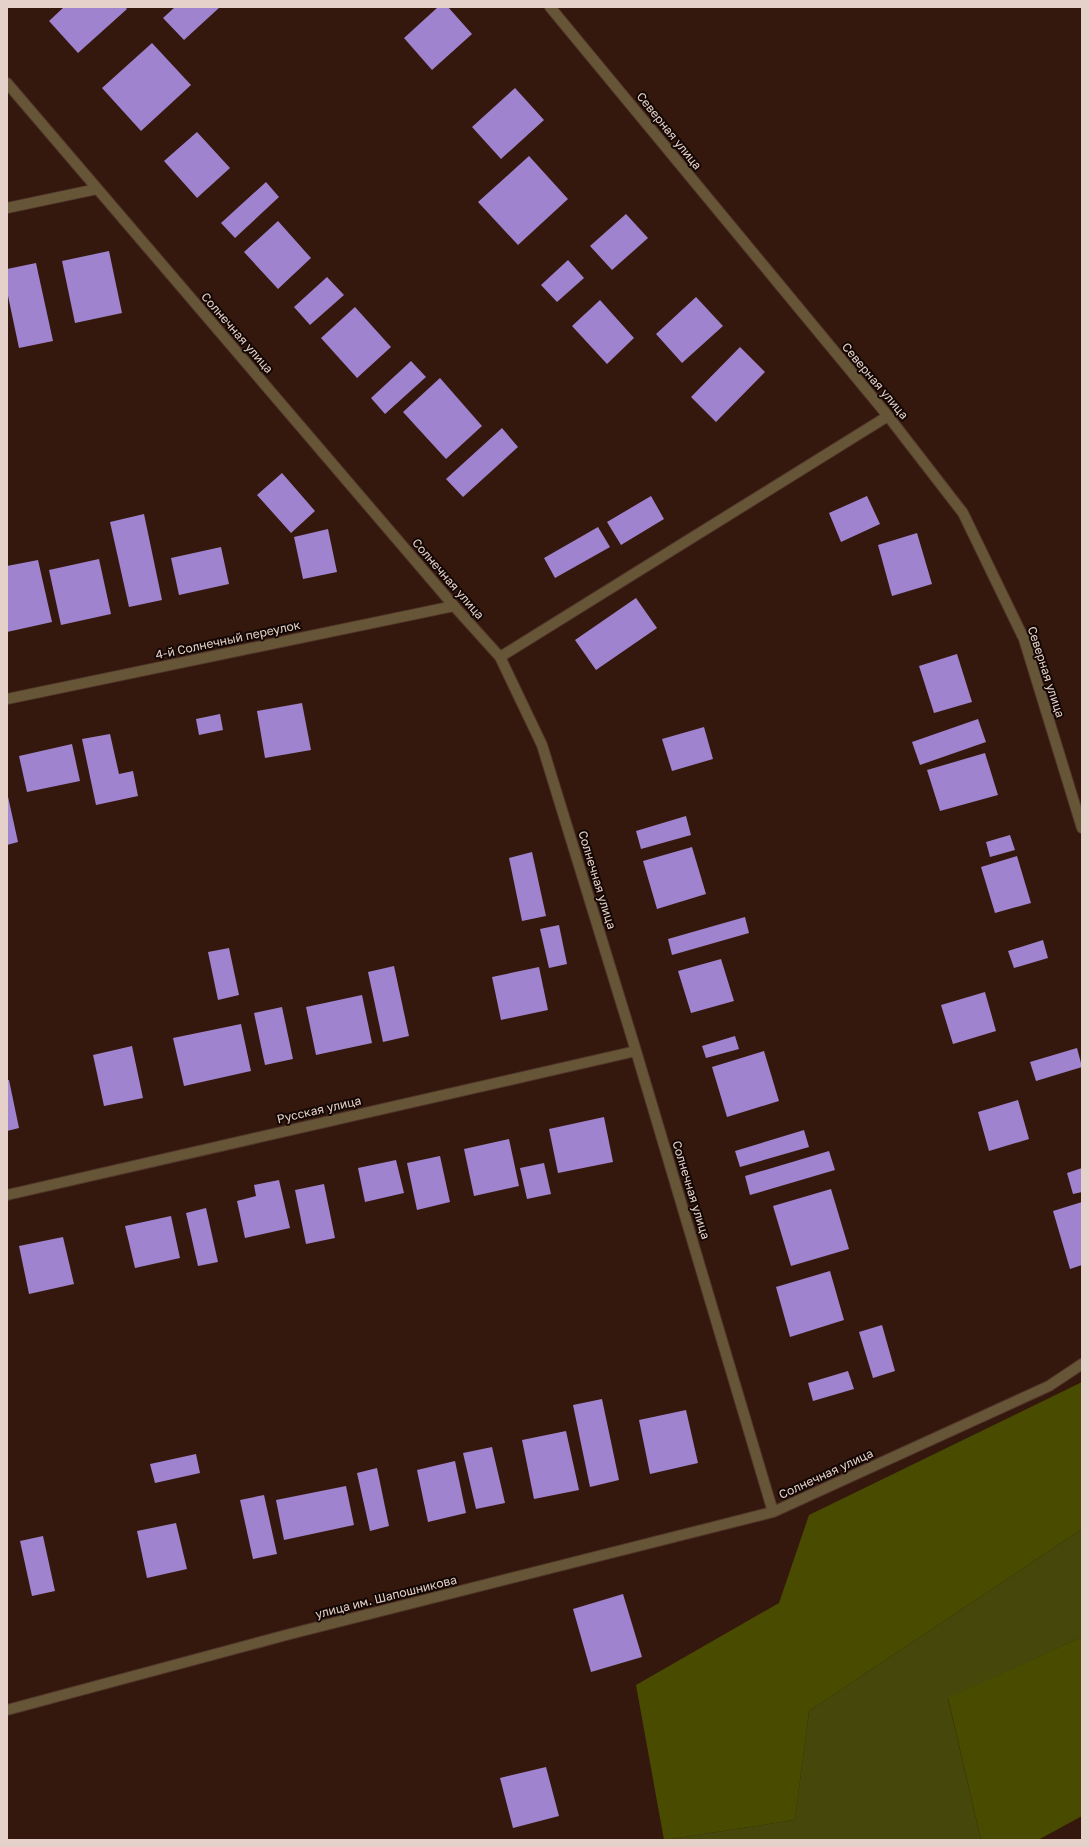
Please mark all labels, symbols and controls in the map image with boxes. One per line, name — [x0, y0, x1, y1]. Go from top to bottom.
street label: Северная улица — [634, 89, 705, 172]
street label: Солнечная улица — [198, 289, 277, 376]
street label: Северная улица — [839, 339, 912, 422]
street label: Солнечная улица — [409, 535, 488, 622]
street label: 4-й Солнечный переулок — [154, 617, 302, 662]
street label: Северная улица — [1025, 624, 1068, 720]
street label: Солнечная улица — [575, 829, 620, 931]
street label: Русская улица — [275, 1093, 363, 1127]
street label: Солнечная улица — [669, 1139, 714, 1241]
street label: Солнечная улица — [776, 1445, 875, 1502]
street label: улица им. Шапошникова — [314, 1572, 458, 1621]

